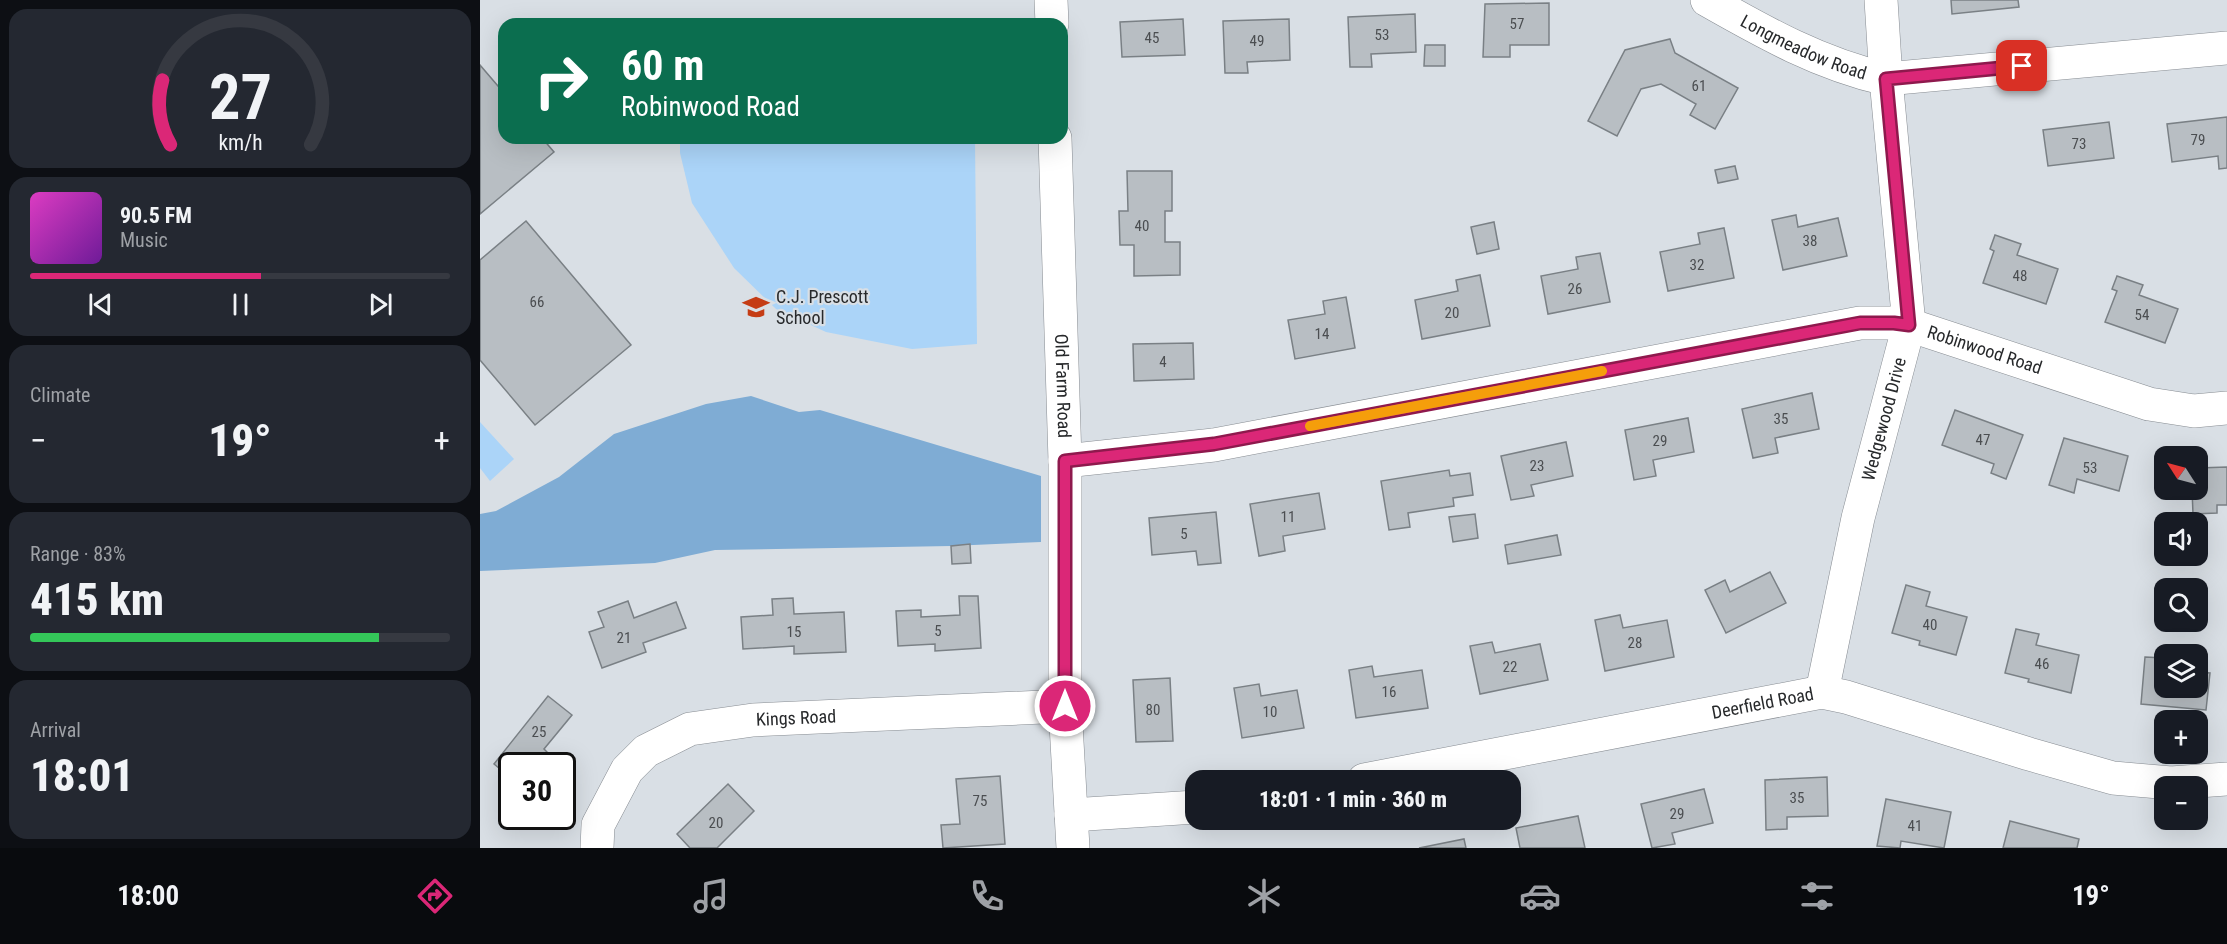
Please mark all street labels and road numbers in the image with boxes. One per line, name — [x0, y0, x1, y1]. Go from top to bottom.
street label: Longmeadow Road — [1737, 10, 1869, 84]
street label: Robinwood Road — [1925, 321, 2045, 378]
street label: Old Farm Road — [1051, 333, 1075, 438]
street label: Wedgewood Drive — [1857, 355, 1910, 483]
street label: Deerfield Road — [1710, 683, 1815, 723]
street label: Kings Road — [756, 705, 837, 730]

